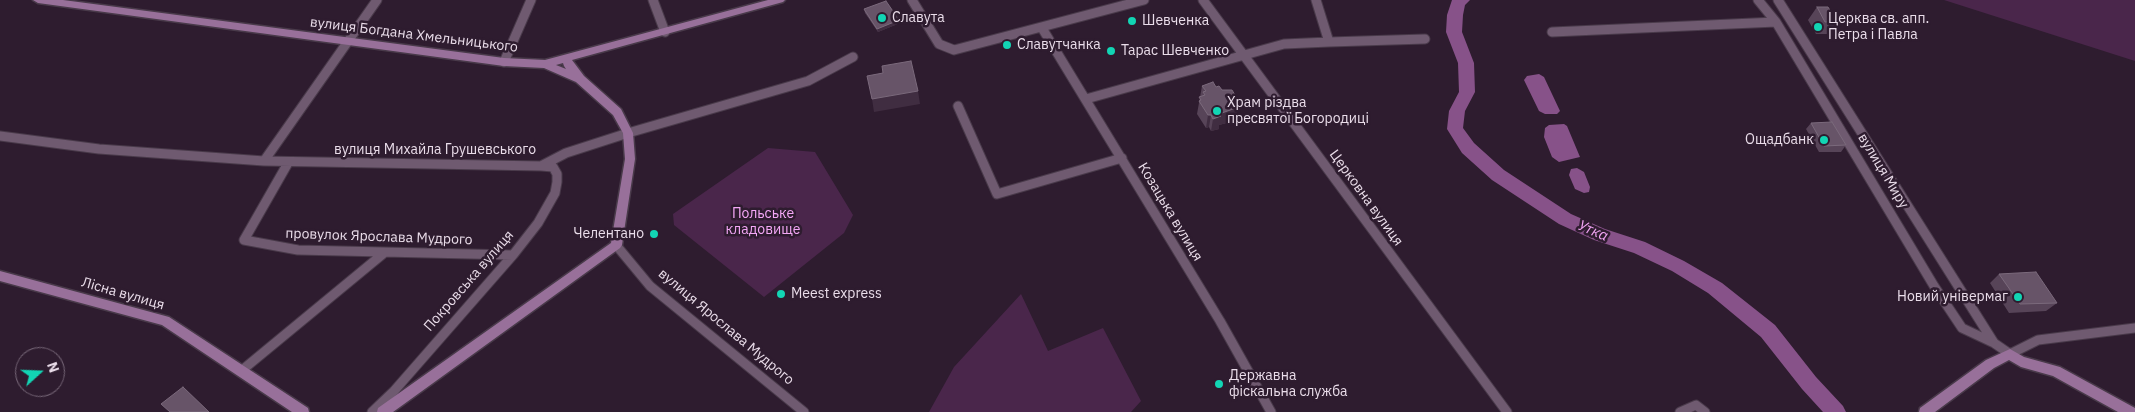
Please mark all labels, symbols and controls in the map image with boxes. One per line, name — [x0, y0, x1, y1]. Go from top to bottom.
place label: Славута — [892, 10, 945, 26]
place label: Церква св. апп. Петра і Павла — [1828, 11, 1929, 44]
marker: Славута — [876, 12, 888, 24]
place label: Шевченка — [1142, 13, 1209, 29]
street label: вулиця Богдана Хмельницького — [309, 14, 519, 56]
marker: Шевченка — [1126, 15, 1138, 27]
marker: Церква св. апп. Петра і Павла — [1812, 21, 1824, 33]
place label: Славутчанка — [1017, 37, 1101, 53]
marker: Славутчанка — [1001, 39, 1013, 51]
place label: Тарас Шевченко — [1121, 43, 1229, 59]
marker: Тарас Шевченко — [1105, 45, 1117, 57]
place label: Храм різдва пресвятої Богородиці — [1227, 95, 1369, 128]
marker: Храм різдва пресвятої Богородиці — [1211, 105, 1223, 117]
street label: вулиця Миру — [1854, 130, 1912, 212]
place label: Ощадбанк — [1745, 132, 1814, 148]
marker: Ощадбанк — [1818, 134, 1830, 146]
street label: вулиця Михайла Грушевського — [334, 142, 536, 158]
street label: Церковна вулиця — [1326, 147, 1406, 249]
street label: Козацька вулиця — [1134, 160, 1206, 264]
park label: Польське кладовище — [726, 206, 800, 238]
water label: Утка — [1575, 217, 1611, 245]
street label: провулок Ярослава Мудрого — [285, 225, 473, 249]
place label: Челентано — [573, 226, 644, 242]
street label: Покровська вулиця — [421, 227, 517, 335]
marker: Челентано — [648, 228, 660, 240]
street label: вулиця Ярослава Мудрого — [655, 265, 797, 389]
street label: Лісна вулиця — [80, 274, 166, 314]
place label: Meest express — [791, 286, 882, 302]
marker: Meest express — [775, 288, 787, 300]
place label: Новий універмаг — [1897, 289, 2008, 305]
marker: Новий універмаг — [2012, 291, 2024, 303]
north arrow — [15, 347, 65, 397]
text: N — [43, 359, 63, 375]
place label: Державна фіскальна служба — [1229, 368, 1348, 401]
marker: Державна фіскальна служба — [1213, 378, 1225, 390]

